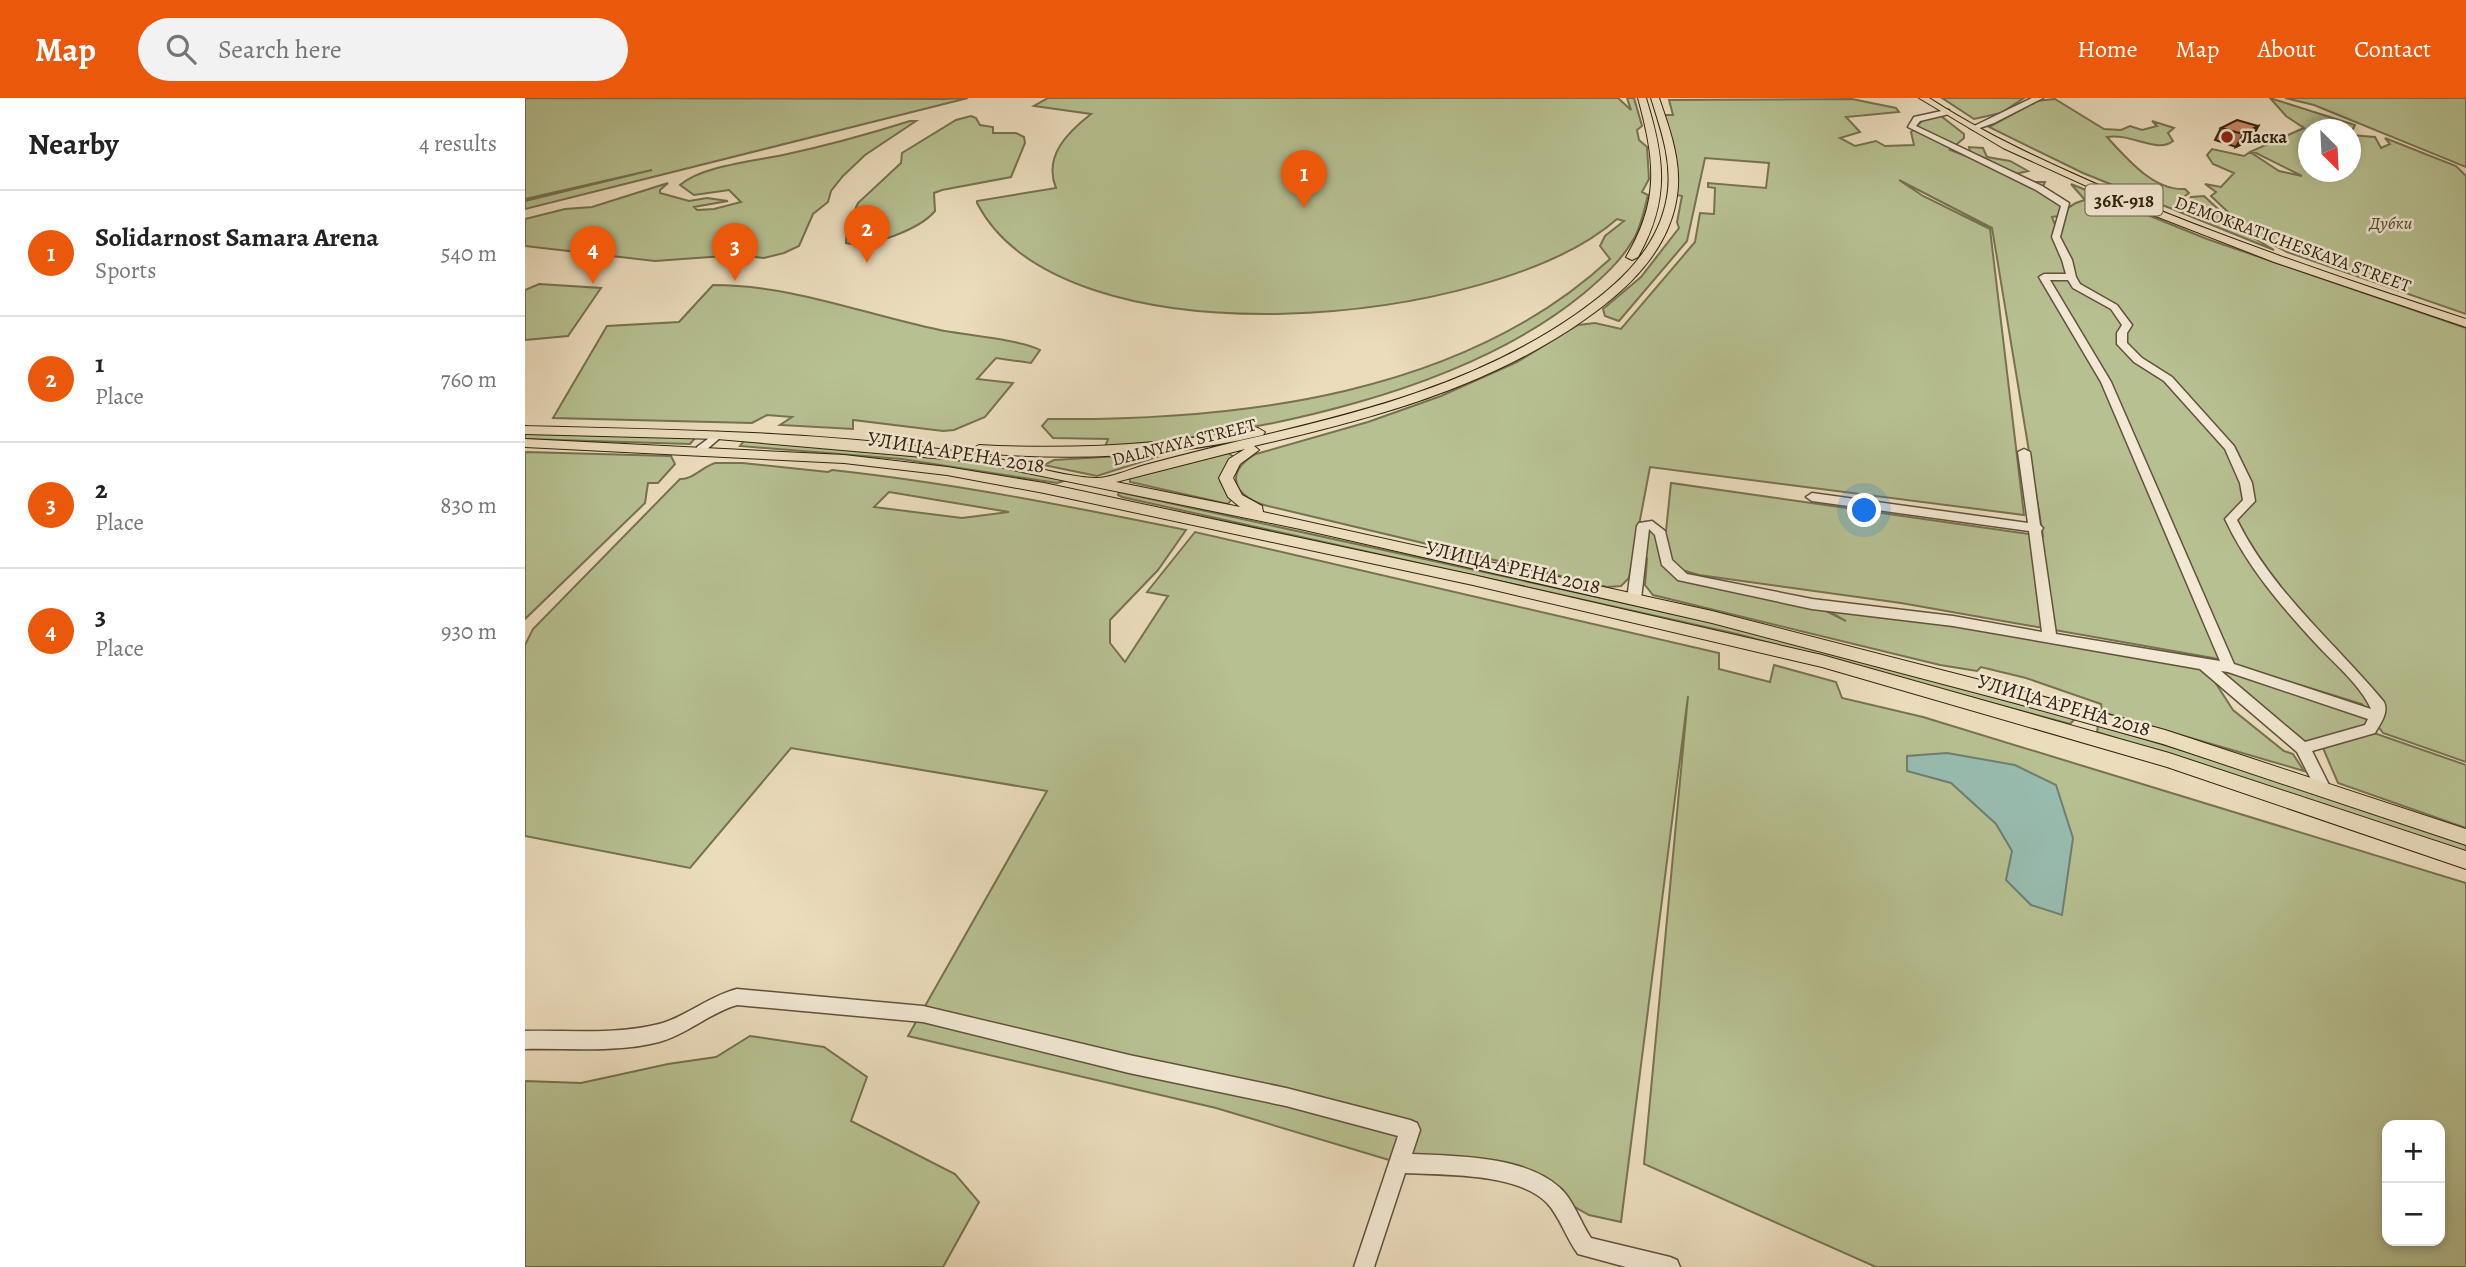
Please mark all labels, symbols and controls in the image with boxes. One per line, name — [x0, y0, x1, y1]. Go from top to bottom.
search box — [138, 18, 628, 81]
text: Map — [35, 27, 96, 72]
icon: search — [162, 30, 200, 68]
text: Search here — [218, 32, 342, 67]
text: Home — [2077, 33, 2138, 65]
text: Map — [2176, 33, 2220, 65]
text: About — [2258, 33, 2316, 65]
text: Contact — [2354, 33, 2431, 65]
north arrow — [2298, 119, 2361, 182]
text: Nearby — [28, 124, 119, 164]
place label: Ласка — [2241, 125, 2288, 149]
text: 4 results — [419, 128, 497, 159]
marker: Ласка — [2219, 129, 2235, 145]
pin: 1 — [1281, 150, 1327, 208]
road number: 36К-918 — [2085, 184, 2163, 216]
street label: DEMOKRATICHESKAYA STREET — [2172, 190, 2415, 298]
pin: 2 — [844, 205, 890, 263]
park label: Дубки — [2368, 211, 2413, 235]
text: Solidarnost Samara Arena — [95, 220, 379, 255]
pin: 3 — [712, 223, 758, 281]
pin: 4 — [570, 226, 616, 284]
text: 1 — [47, 238, 55, 269]
text: 540 m — [441, 238, 497, 269]
text: Sports — [95, 255, 156, 286]
text: 1 — [95, 346, 104, 381]
text: 2 — [45, 364, 57, 395]
text: 760 m — [441, 364, 497, 395]
text: Place — [95, 381, 144, 412]
street label: DALNYAYA STREET — [1109, 412, 1259, 472]
street label: УЛИЦА АРЕНА 2018 — [865, 424, 1047, 480]
text: 2 — [95, 472, 108, 507]
text: 3 — [46, 490, 56, 521]
text: 830 m — [440, 490, 497, 521]
your location — [1847, 493, 1881, 527]
text: Place — [95, 507, 144, 538]
street label: УЛИЦА АРЕНА 2018 — [1423, 533, 1603, 601]
text: 3 — [95, 598, 106, 633]
text: 4 — [46, 616, 56, 647]
text: 930 m — [441, 616, 497, 647]
text: Place — [95, 633, 144, 664]
street label: УЛИЦА АРЕНА 2018 — [1974, 667, 2154, 743]
map controls — [2382, 1120, 2445, 1246]
button: + — [2382, 1120, 2445, 1183]
button: − — [2382, 1183, 2445, 1246]

